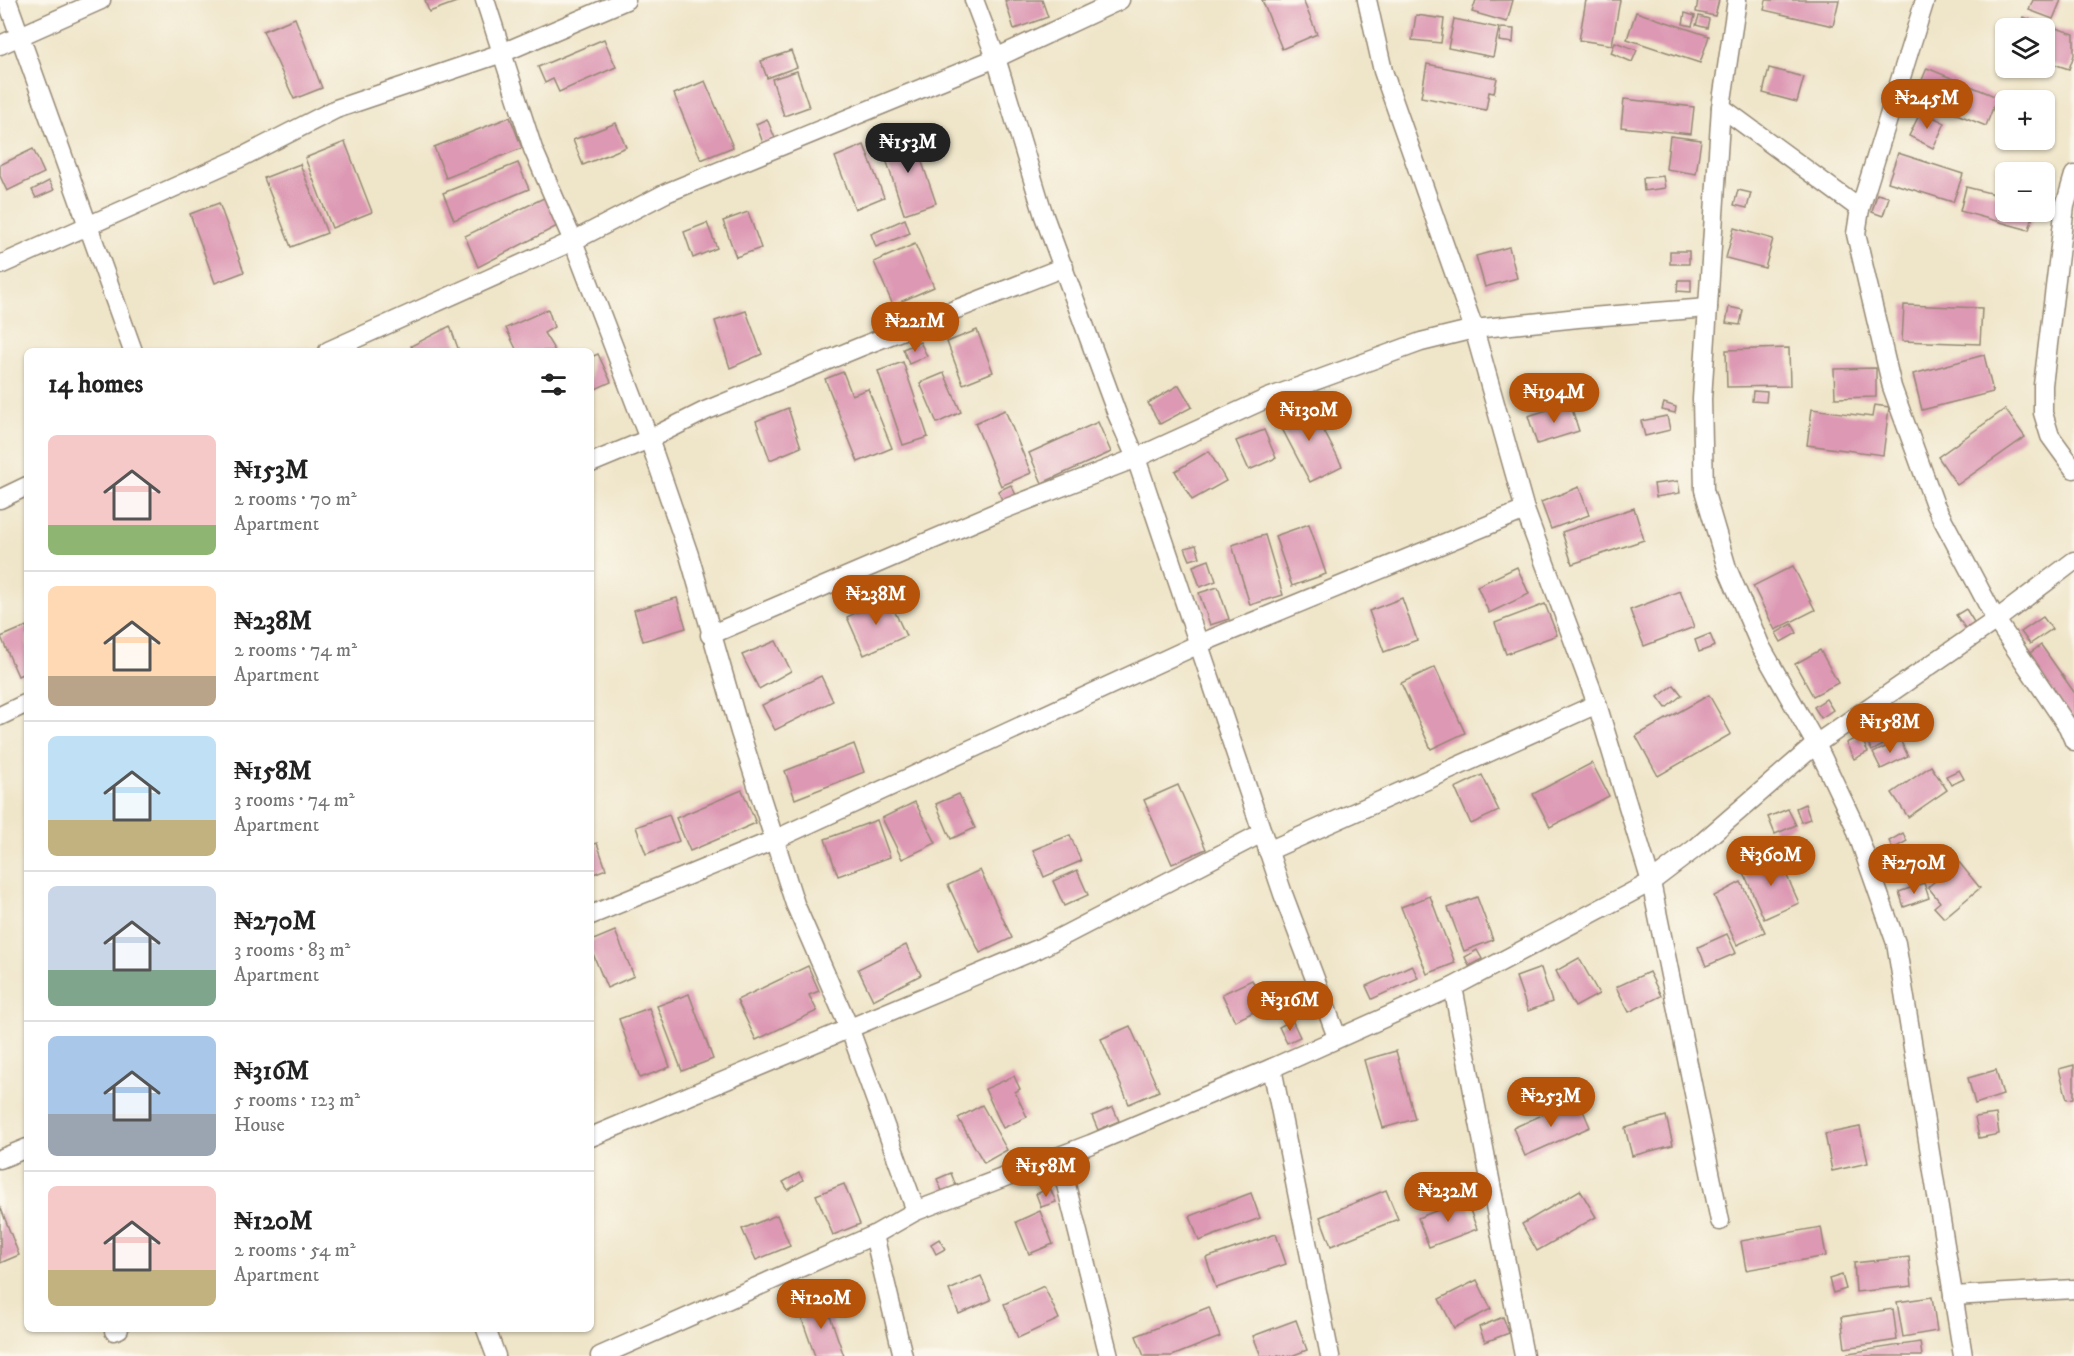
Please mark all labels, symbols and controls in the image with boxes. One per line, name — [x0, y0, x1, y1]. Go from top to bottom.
map controls — [1995, 18, 2055, 222]
button: layers — [1995, 18, 2055, 78]
pin: ₦245M — [1885, 79, 1969, 130]
text: ₦245M — [1895, 86, 1959, 111]
button: + — [1995, 90, 2055, 150]
pin: ₦153M — [866, 123, 950, 174]
text: ₦153M — [879, 130, 937, 155]
button: − — [1995, 162, 2055, 222]
pin: ₦221M — [873, 302, 957, 353]
text: ₦221M — [885, 309, 945, 334]
text: 14 homes — [48, 368, 143, 401]
icon: filters — [537, 368, 570, 401]
pin: ₦194M — [1512, 373, 1596, 424]
text: ₦194M — [1523, 380, 1585, 405]
pin: ₦130M — [1267, 391, 1351, 442]
text: ₦130M — [1280, 398, 1338, 423]
text: ₦153M — [234, 454, 309, 487]
icon: home — [96, 459, 168, 531]
text: 2 rooms · 70 m² — [234, 487, 357, 512]
text: Apartment — [234, 512, 319, 537]
pin: ₦238M — [834, 575, 918, 626]
text: ₦238M — [846, 582, 906, 607]
text: ₦238M — [234, 605, 312, 638]
icon: home — [96, 610, 168, 682]
text: 2 rooms · 74 m² — [234, 638, 357, 663]
text: Apartment — [234, 663, 319, 688]
pin: ₦158M — [1848, 703, 1932, 754]
text: ₦158M — [1860, 710, 1920, 735]
text: ₦158M — [234, 755, 312, 788]
icon: home — [96, 760, 168, 832]
text: 3 rooms · 74 m² — [234, 788, 355, 813]
text: Apartment — [234, 813, 319, 838]
pin: ₦360M — [1729, 836, 1813, 887]
text: ₦360M — [1740, 843, 1802, 868]
pin: ₦270M — [1872, 844, 1956, 895]
text: ₦270M — [1882, 851, 1946, 876]
text: ₦270M — [234, 905, 316, 938]
icon: home — [96, 910, 168, 982]
text: 3 rooms · 83 m² — [234, 938, 350, 963]
text: Apartment — [234, 963, 319, 988]
pin: ₦316M — [1248, 981, 1332, 1032]
text: ₦316M — [1261, 988, 1319, 1013]
text: ₦316M — [234, 1055, 309, 1088]
icon: home — [96, 1060, 168, 1132]
pin: ₦253M — [1509, 1077, 1593, 1128]
text: ₦253M — [1521, 1084, 1581, 1109]
text: 5 rooms · 123 m² — [234, 1088, 360, 1113]
text: House — [234, 1113, 285, 1138]
pin: ₦158M — [1004, 1147, 1088, 1198]
text: ₦158M — [1016, 1154, 1076, 1179]
pin: ₦232M — [1406, 1172, 1490, 1223]
text: ₦232M — [1418, 1179, 1478, 1204]
text: ₦120M — [234, 1205, 313, 1238]
icon: home — [96, 1210, 168, 1282]
text: 2 rooms · 54 m² — [234, 1238, 356, 1263]
text: Apartment — [234, 1263, 319, 1288]
pin: ₦120M — [779, 1279, 863, 1330]
text: ₦120M — [791, 1286, 851, 1311]

